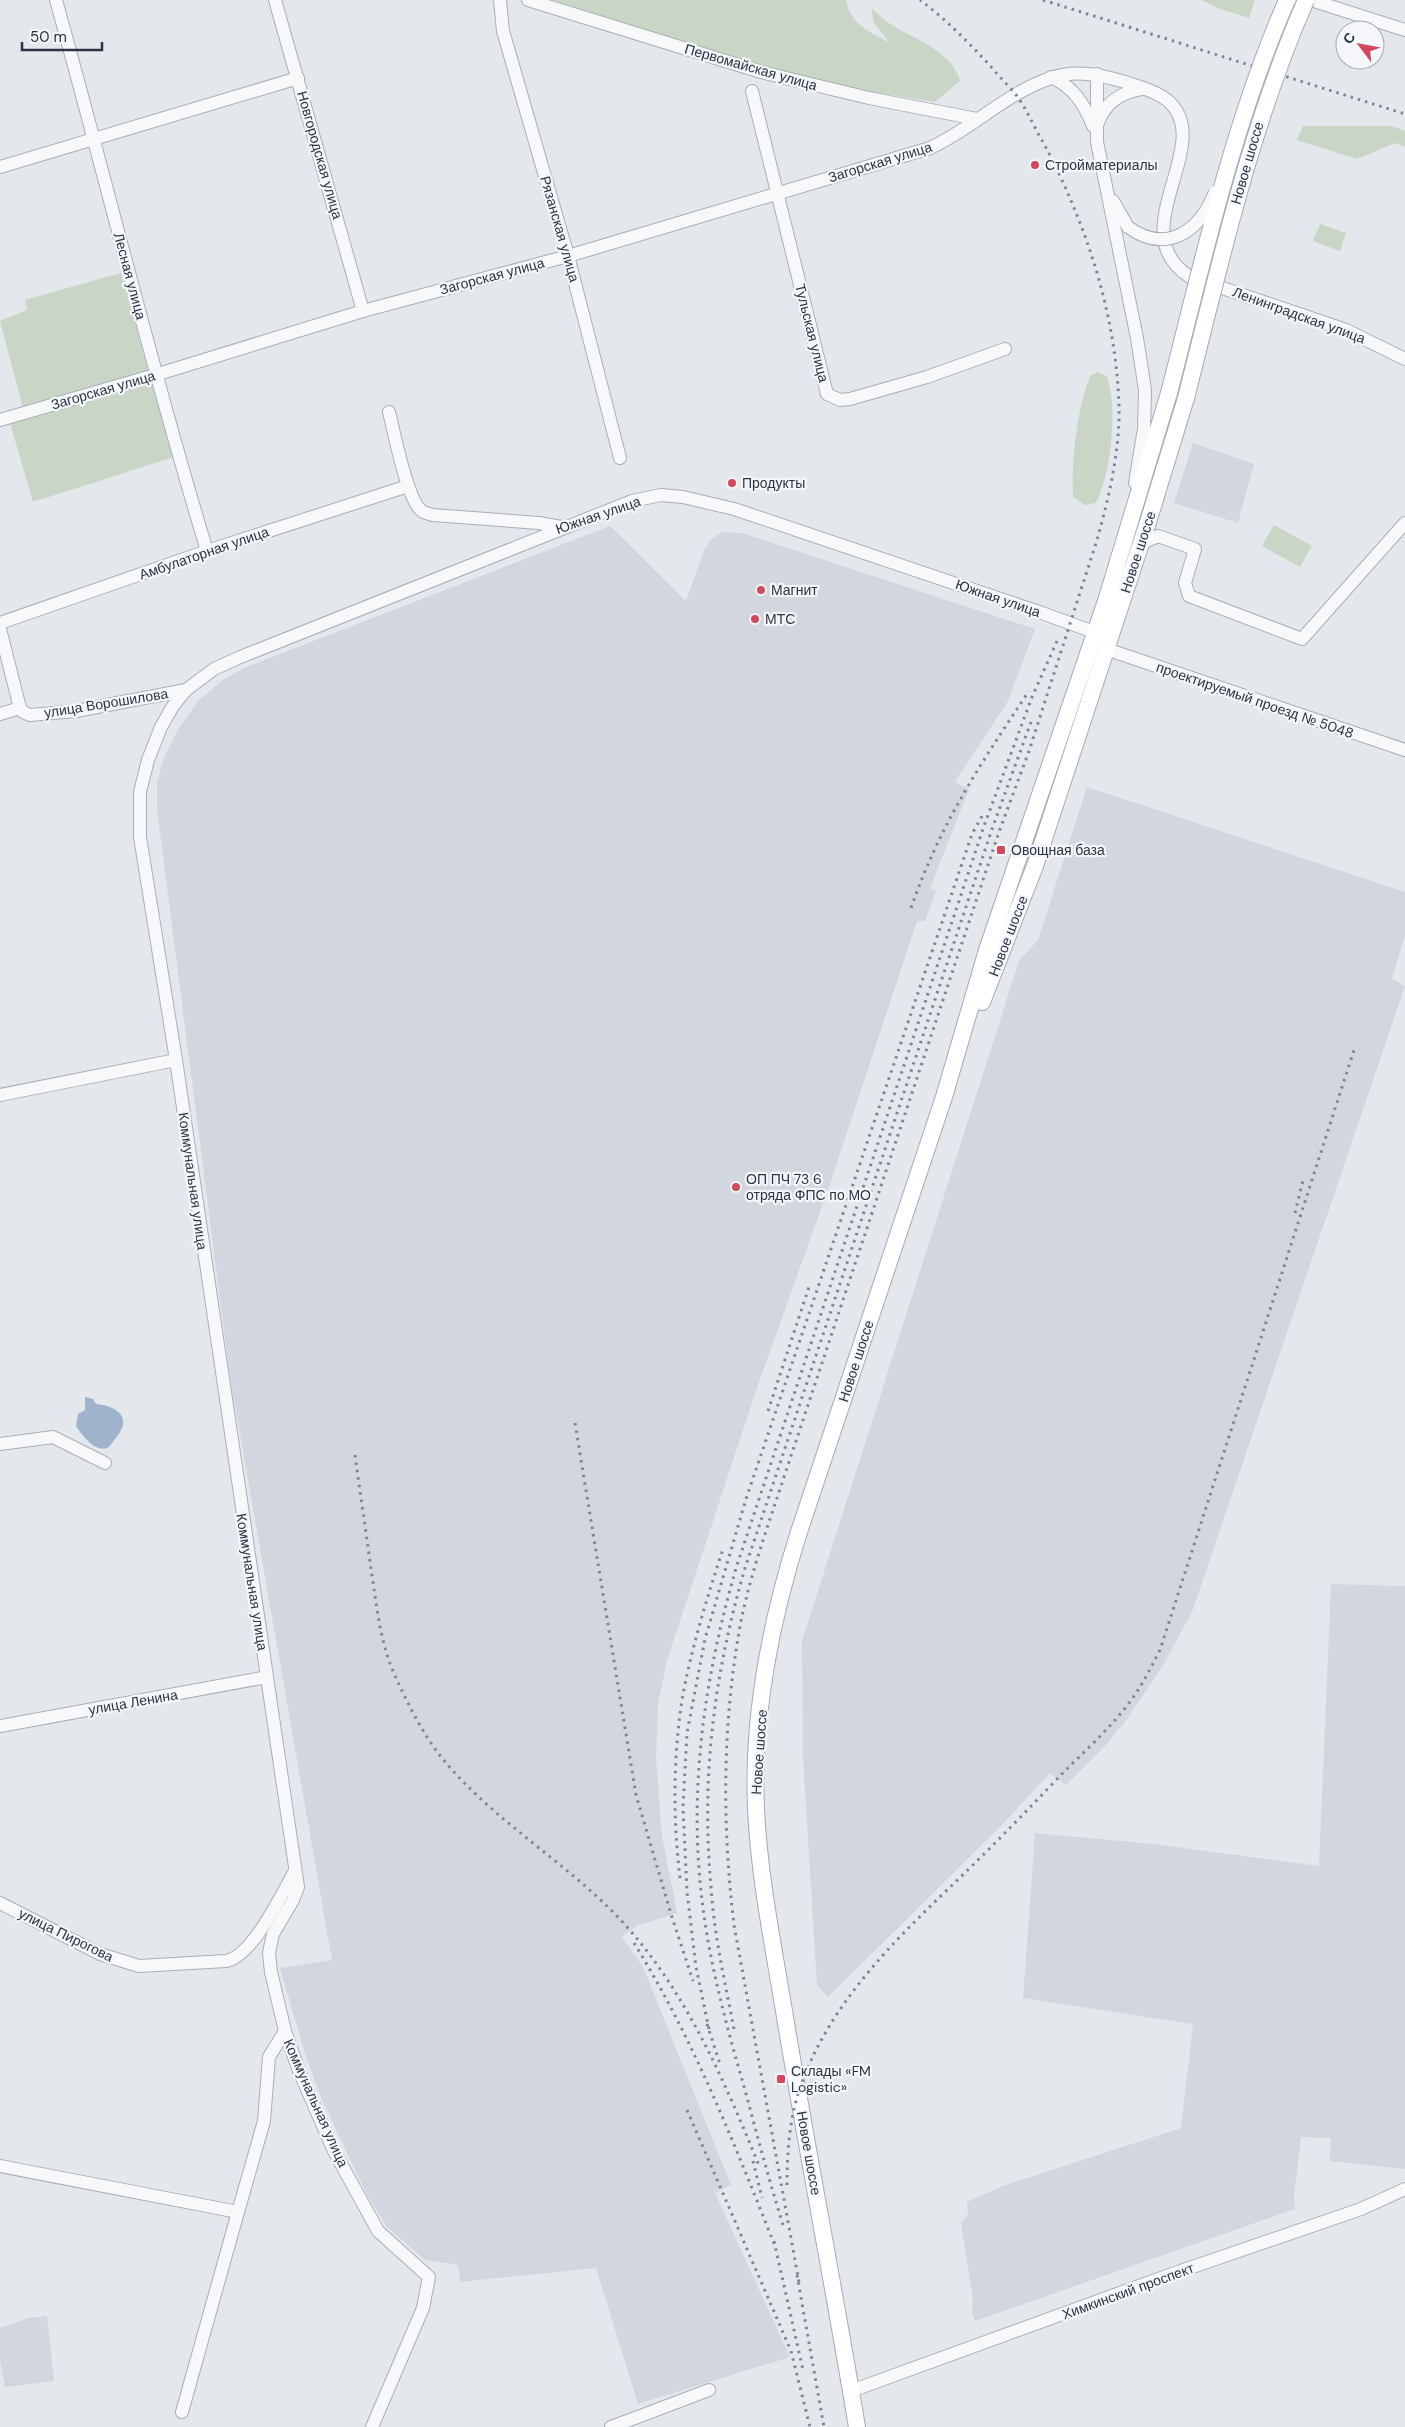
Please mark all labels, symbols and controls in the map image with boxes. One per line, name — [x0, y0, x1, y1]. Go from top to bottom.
scale bar — [22, 20, 102, 52]
north arrow — [1335, 20, 1385, 70]
text: 50 m — [30, 27, 67, 47]
text: С — [1339, 29, 1359, 47]
street label: Первомайская улица — [683, 39, 820, 95]
street label: Новгородская улица — [293, 89, 347, 221]
street label: Новое шоссе — [1227, 119, 1267, 206]
street label: Загорская улица — [826, 138, 934, 186]
place label: Стройматериалы — [1045, 156, 1158, 174]
marker: Стройматериалы — [1029, 159, 1041, 171]
street label: Рязанская улица — [536, 174, 584, 284]
street label: Лесная улица — [110, 231, 150, 322]
street label: Загорская улица — [438, 253, 547, 299]
street label: Тульская улица — [791, 282, 833, 384]
street label: Ленинградская улица — [1230, 283, 1368, 347]
street label: Загорская улица — [49, 366, 157, 413]
place label: Продукты — [742, 474, 805, 492]
marker: Продукты — [726, 477, 738, 489]
street label: Южная улица — [553, 492, 643, 538]
street label: Новое шоссе — [1116, 508, 1160, 595]
street label: Амбулаторная улица — [137, 522, 271, 584]
street label: Южная улица — [953, 575, 1043, 621]
place label: Магнит — [771, 581, 818, 599]
marker: Магнит — [755, 584, 767, 596]
place label: МТС — [765, 610, 795, 628]
marker: МТС — [749, 613, 761, 625]
street label: проектируемый проезд № 5048 — [1154, 658, 1356, 742]
street label: улица Ворошилова — [43, 684, 169, 722]
place label: Овощная база — [1011, 841, 1105, 859]
marker: Овощная база — [995, 844, 1007, 856]
street label: Новое шоссе — [984, 893, 1032, 979]
street label: Коммунальная улица — [174, 1111, 212, 1251]
place label: ОП ПЧ 73 6 отряда ФПС по МО — [746, 1170, 871, 1204]
marker: ОП ПЧ 73 6 отряда ФПС по МО — [730, 1181, 742, 1193]
street label: Новое шоссе — [834, 1317, 878, 1404]
street label: Коммунальная улица — [232, 1512, 272, 1652]
street label: улица Ленина — [87, 1685, 179, 1719]
street label: Новое шоссе — [747, 1709, 771, 1795]
street label: улица Пирогова — [16, 1904, 117, 1966]
street label: Коммунальная улица — [280, 2036, 353, 2170]
place label: Склады «FM Logistic» — [791, 2062, 871, 2096]
marker: Склады «FM Logistic» — [775, 2073, 787, 2085]
street label: Новое шоссе — [793, 2109, 825, 2197]
street label: Химкинский проспект — [1060, 2259, 1197, 2323]

